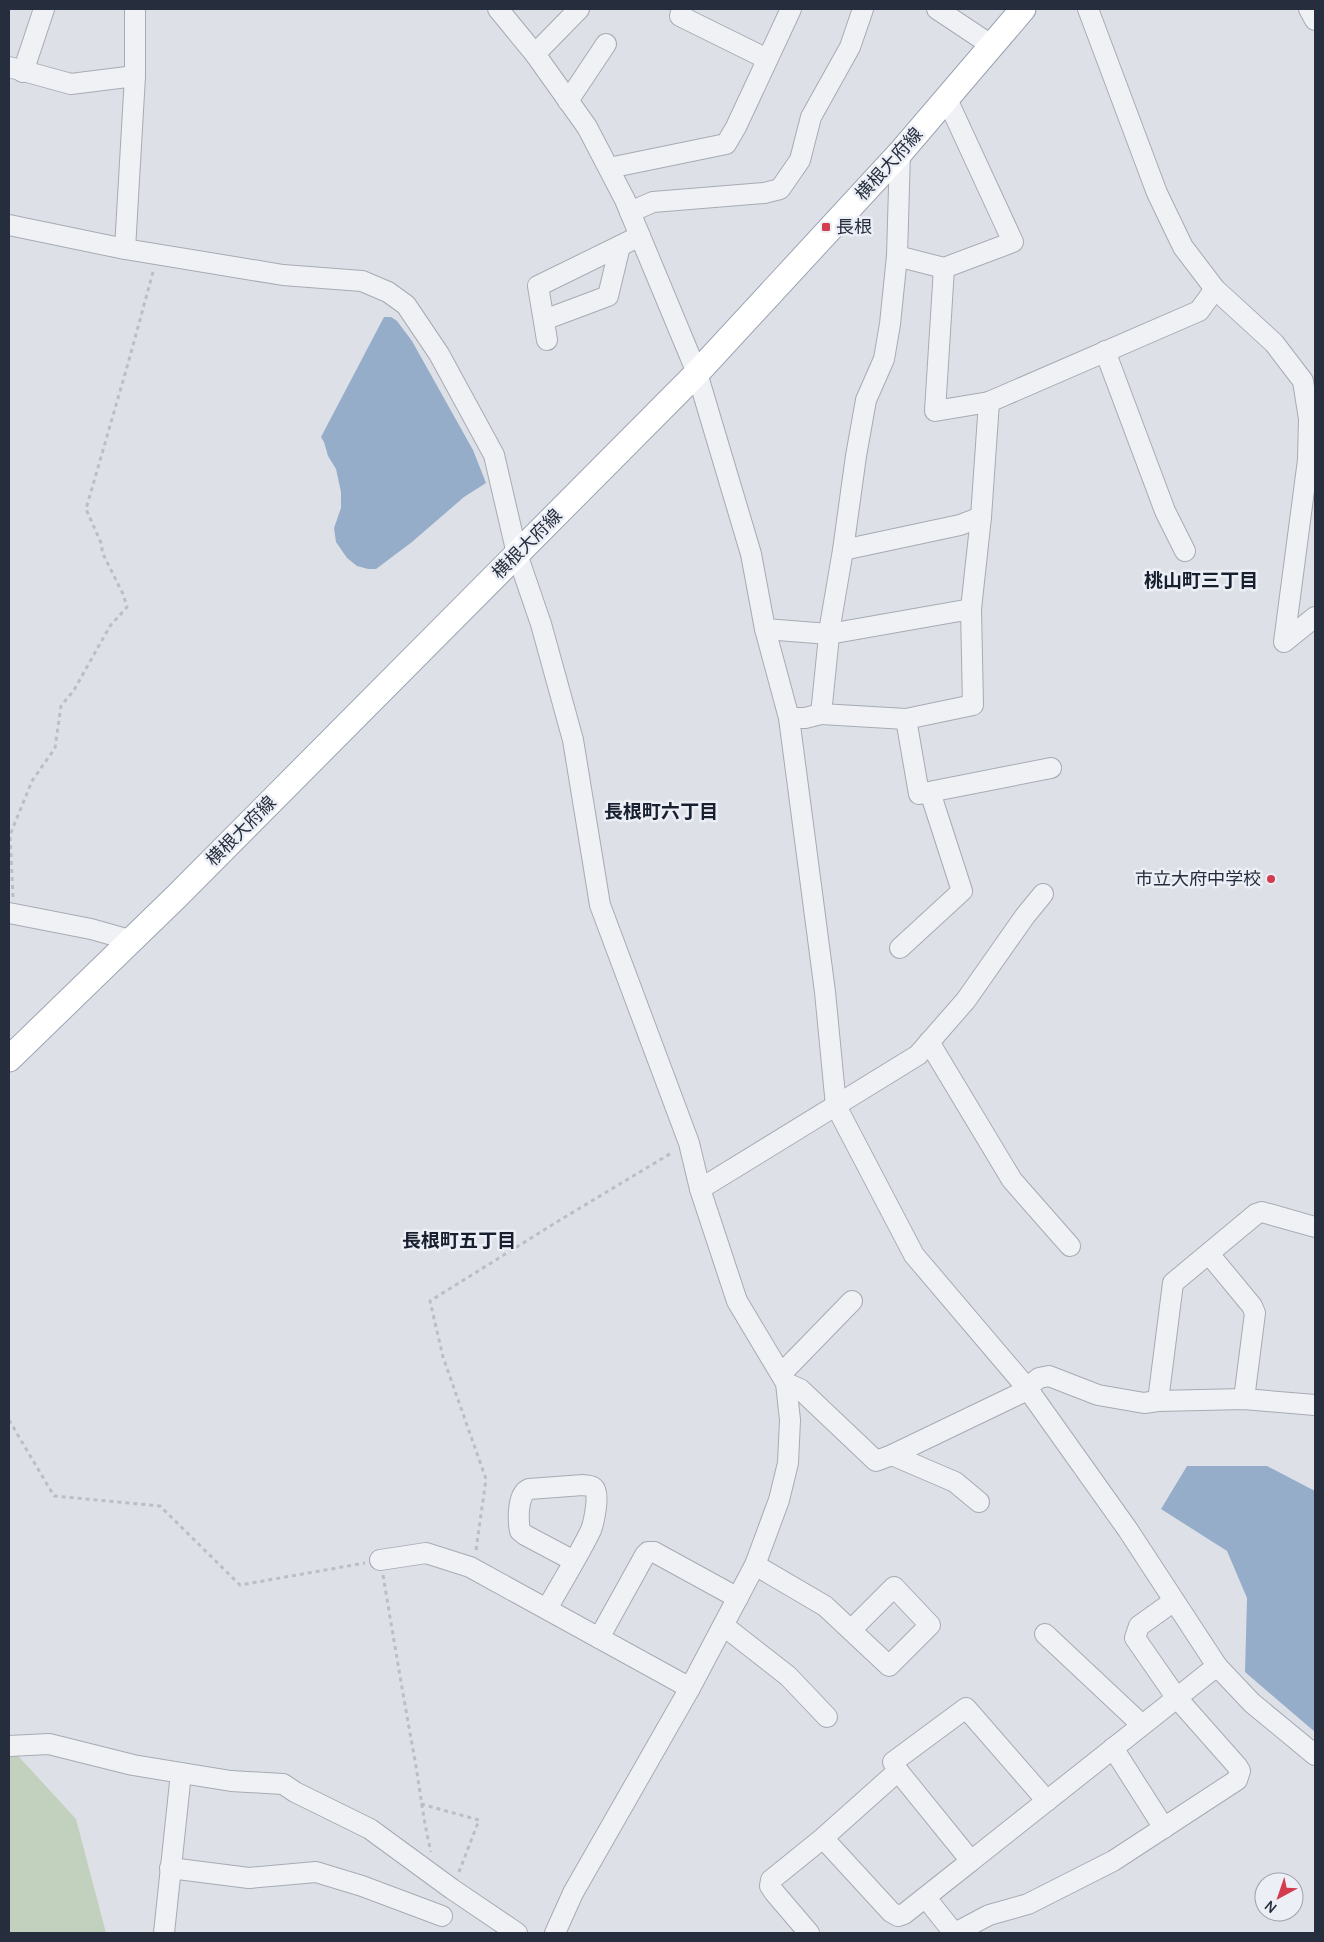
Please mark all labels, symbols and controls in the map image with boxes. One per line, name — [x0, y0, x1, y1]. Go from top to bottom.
street label: 横根大府線 — [849, 122, 927, 205]
place label: 長根 — [836, 214, 872, 238]
marker: 長根 — [820, 221, 832, 233]
street label: 横根大府線 — [486, 503, 567, 584]
district label: 桃山町三丁目 — [1144, 567, 1258, 593]
street label: 横根大府線 — [200, 790, 281, 871]
district label: 長根町六丁目 — [604, 798, 718, 824]
place label: 市立大府中学校 — [1135, 866, 1261, 890]
marker: 市立大府中学校 — [1265, 873, 1277, 885]
district label: 長根町五丁目 — [402, 1227, 516, 1253]
north arrow — [1254, 1872, 1304, 1922]
text: N — [1260, 1897, 1280, 1918]

